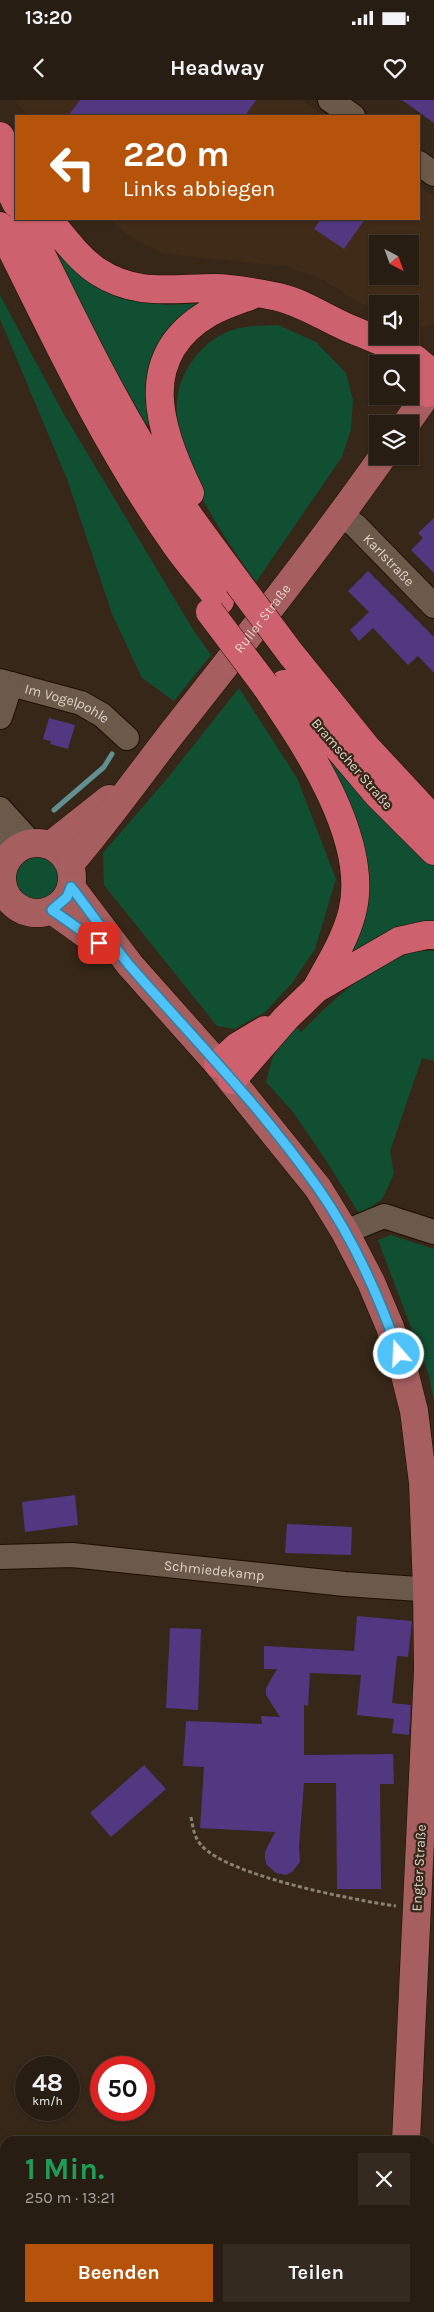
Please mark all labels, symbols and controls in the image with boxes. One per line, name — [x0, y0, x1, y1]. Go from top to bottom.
text: 13:20 — [25, 7, 72, 29]
icon: back — [25, 54, 53, 82]
icon: heart — [381, 54, 409, 82]
text: Headway — [170, 55, 264, 81]
text: 220 m — [123, 134, 230, 175]
icon: left — [40, 135, 105, 200]
text: Links abbiegen — [123, 176, 275, 202]
north arrow — [369, 235, 419, 285]
map controls — [369, 235, 419, 465]
button: sound — [369, 295, 419, 345]
button: search — [369, 355, 419, 405]
button: layers — [369, 415, 419, 465]
street label: Karlstraße — [360, 530, 418, 590]
street label: Ruller Straße — [230, 580, 294, 656]
street label: Im Vogelpohle — [23, 680, 114, 727]
street label: Bramscher Straße — [308, 715, 396, 813]
pin — [78, 922, 120, 964]
icon: arrive — [85, 929, 113, 957]
position arrow — [372, 1327, 424, 1379]
street label: Schmiedekamp — [163, 1556, 265, 1584]
street label: Engter Straße — [408, 1824, 430, 1912]
speed limit sign: 50 — [90, 2056, 155, 2121]
text: 48 — [32, 2068, 63, 2097]
text: km/h — [32, 2094, 63, 2108]
text: 1 Min. — [25, 2151, 105, 2187]
button: close — [358, 2153, 410, 2205]
text: 250 m · 13:21 — [25, 2188, 115, 2207]
button: Beenden — [25, 2244, 213, 2302]
button: Teilen — [223, 2244, 410, 2302]

